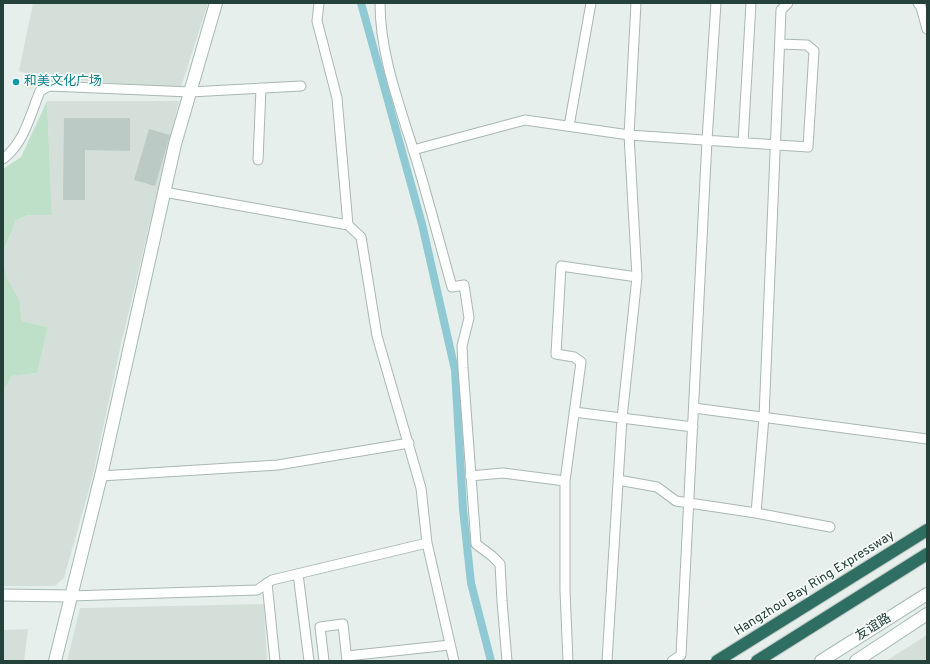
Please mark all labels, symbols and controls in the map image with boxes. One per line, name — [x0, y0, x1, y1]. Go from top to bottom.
place label: 和美文化广场 — [24, 74, 102, 90]
marker: 和美文化广场 — [11, 77, 21, 87]
street label: Hangzhou Bay Ring Expressway — [732, 528, 898, 640]
street label: 友谊路 — [853, 611, 895, 645]

